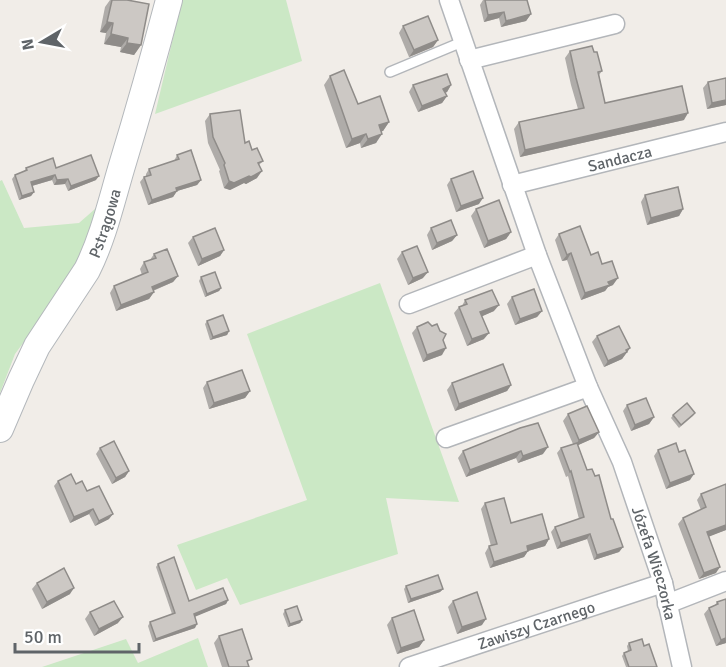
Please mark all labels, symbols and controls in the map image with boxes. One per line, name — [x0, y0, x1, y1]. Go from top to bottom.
north arrow — [12, 12, 72, 72]
text: N — [17, 37, 39, 52]
street label: Sandacza — [586, 142, 654, 177]
street label: Pstrągowa — [85, 187, 126, 261]
street label: Józefa Wieczorka — [627, 504, 680, 622]
street label: Zawiszy Czarnego — [475, 597, 598, 655]
scale bar — [15, 616, 140, 654]
text: 50 m — [24, 626, 62, 648]

